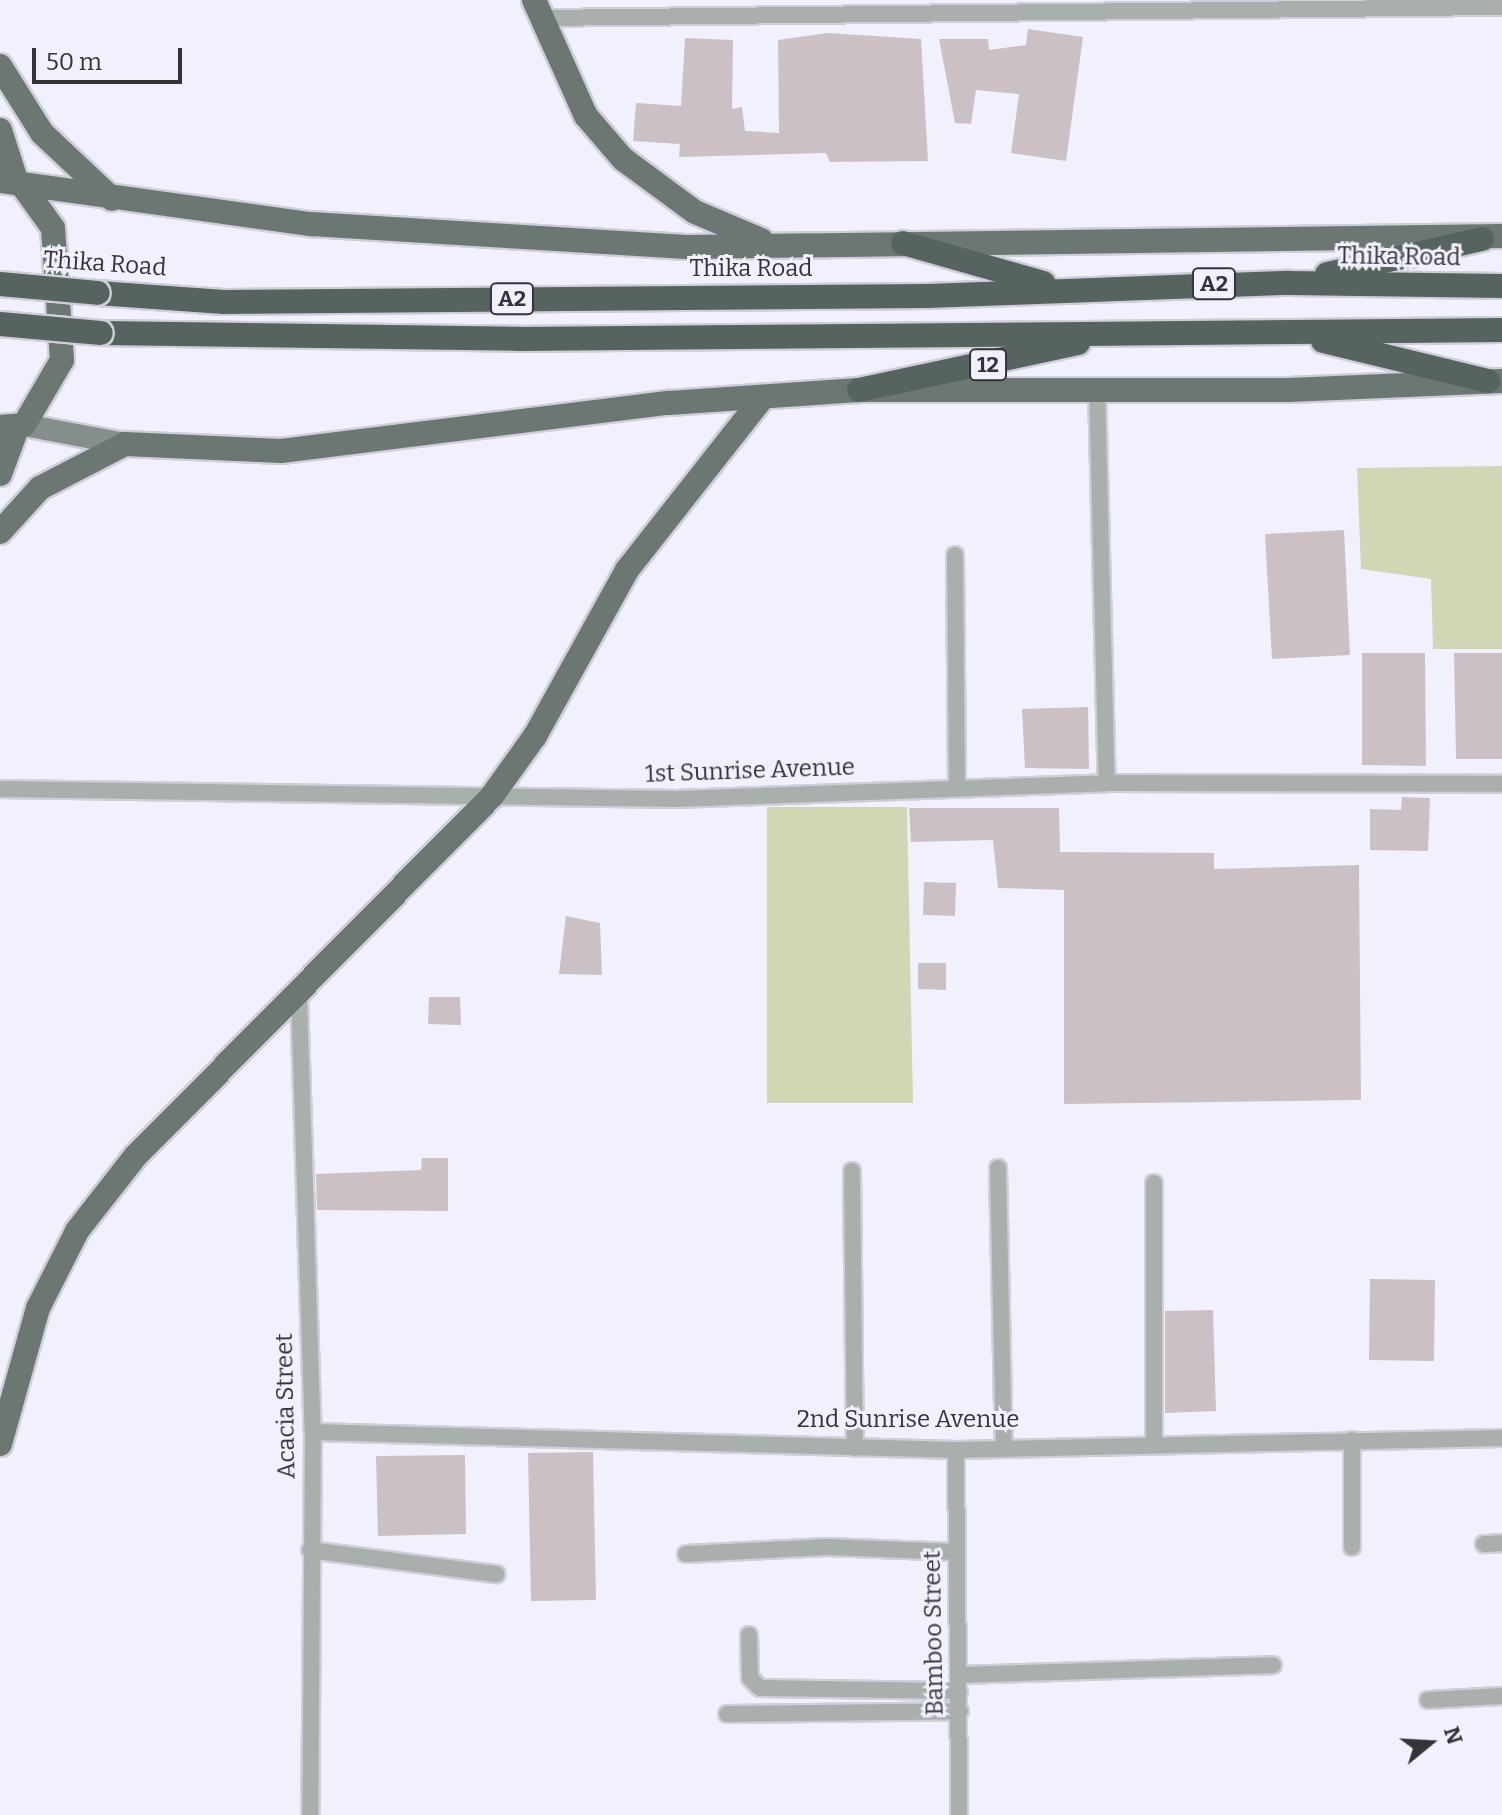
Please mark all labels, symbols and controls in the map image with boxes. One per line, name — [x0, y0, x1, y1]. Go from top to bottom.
scale bar — [36, 32, 186, 82]
text: 50 m — [46, 48, 102, 76]
street label: Thika Road — [1337, 242, 1461, 272]
street label: Thika Road — [43, 245, 167, 283]
street label: Thika Road — [689, 255, 813, 283]
road number: A2 — [1190, 266, 1238, 302]
road number: A2 — [488, 281, 536, 317]
road number: 12 — [968, 347, 1008, 383]
street label: 1st Sunrise Avenue — [645, 753, 855, 789]
street label: Acacia Street — [270, 1333, 302, 1479]
street label: 2nd Sunrise Avenue — [797, 1406, 1019, 1434]
street label: Bamboo Street — [918, 1550, 950, 1716]
north arrow — [1390, 1703, 1470, 1783]
text: N — [1438, 1723, 1469, 1748]

